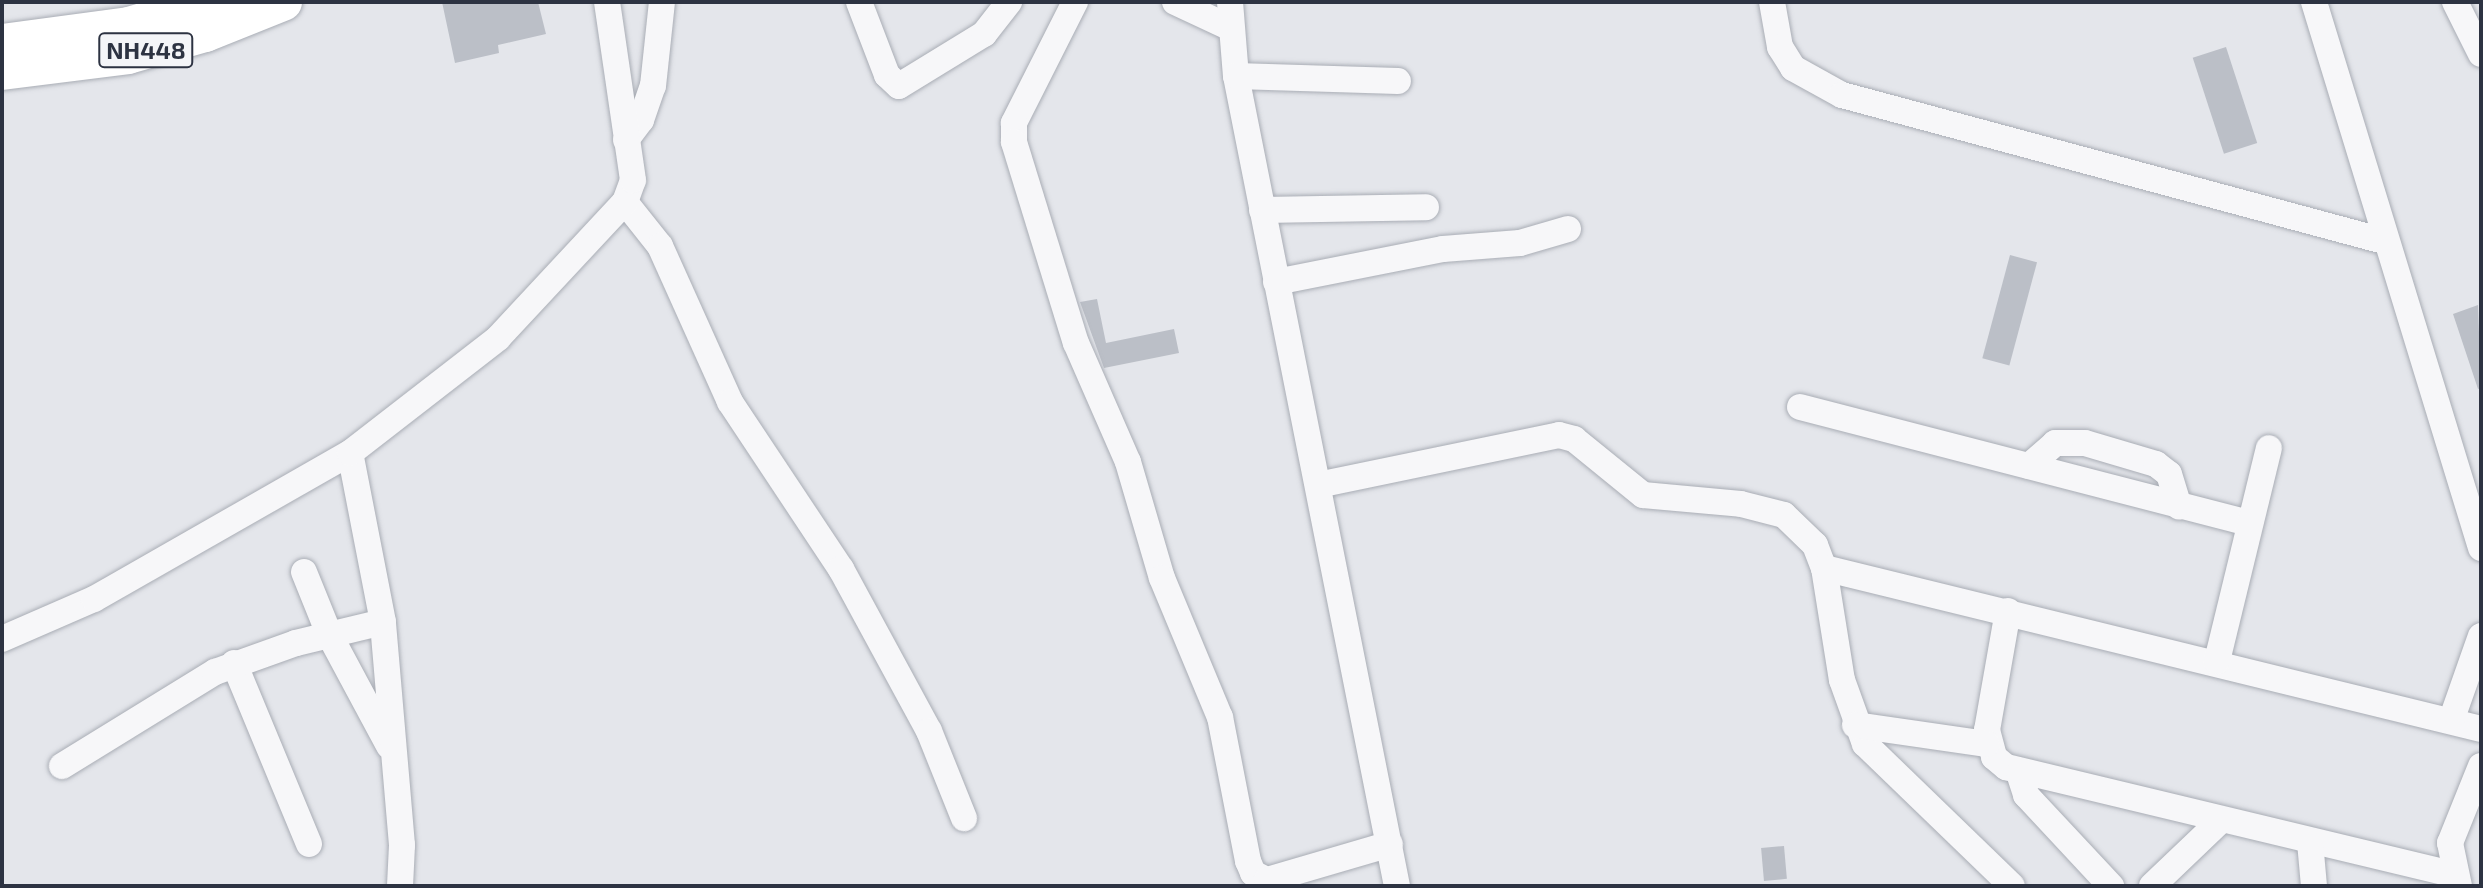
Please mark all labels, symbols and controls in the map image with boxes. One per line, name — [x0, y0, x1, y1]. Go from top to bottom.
road number: NH448 — [98, 30, 194, 70]

